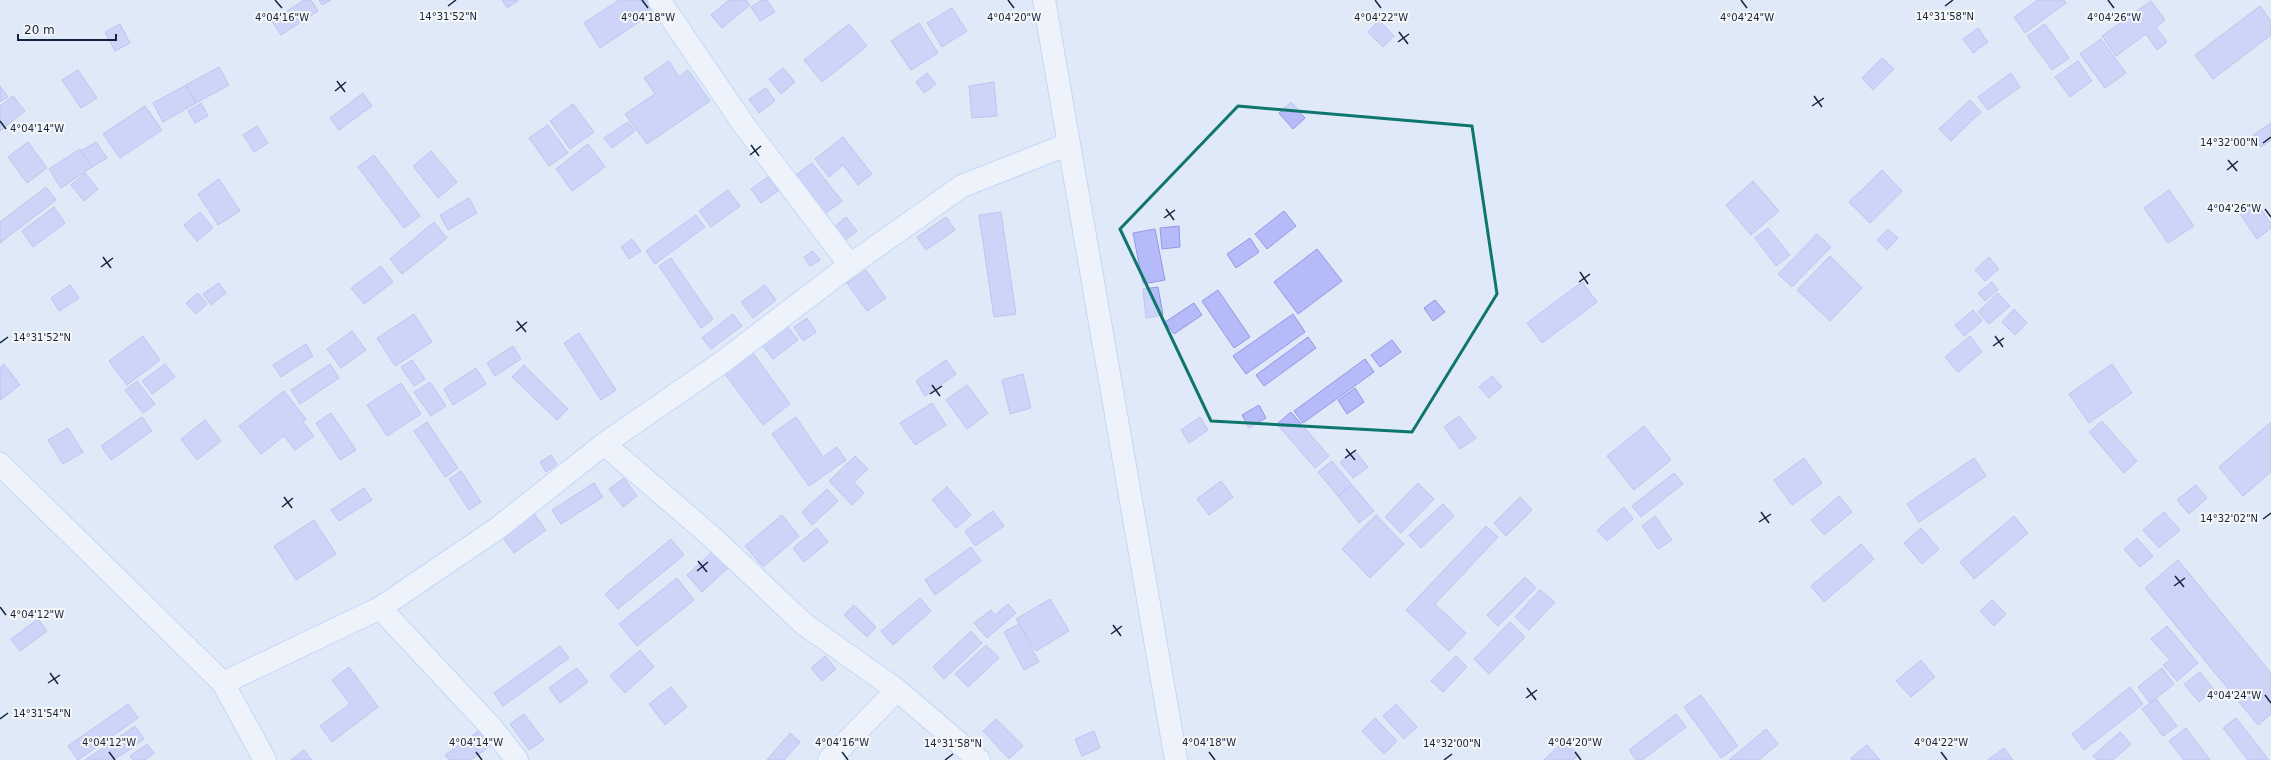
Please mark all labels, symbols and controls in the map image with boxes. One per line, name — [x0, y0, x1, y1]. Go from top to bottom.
text: 14°31'52"N — [419, 11, 477, 22]
text: 14°31'58"N — [1916, 11, 1974, 22]
text: 4°04'16"W — [255, 12, 309, 23]
text: 4°04'18"W — [621, 12, 675, 23]
text: 4°04'20"W — [987, 12, 1041, 23]
text: 4°04'22"W — [1354, 12, 1408, 23]
text: 4°04'24"W — [1720, 12, 1774, 23]
text: 4°04'26"W — [2087, 12, 2141, 23]
scale bar — [18, 16, 116, 42]
text: 20 m — [24, 23, 55, 37]
text: 4°04'14"W — [10, 123, 64, 134]
text: 14°32'00"N — [2200, 137, 2258, 148]
text: 4°04'26"W — [2207, 203, 2261, 214]
text: 14°31'52"N — [13, 332, 71, 343]
text: 14°32'02"N — [2200, 513, 2258, 524]
text: 4°04'12"W — [10, 609, 64, 620]
text: 4°04'24"W — [2207, 690, 2261, 701]
text: 14°31'54"N — [13, 708, 71, 719]
text: 4°04'12"W — [82, 737, 136, 748]
text: 4°04'14"W — [449, 737, 503, 748]
text: 4°04'16"W — [815, 737, 869, 748]
text: 4°04'18"W — [1182, 737, 1236, 748]
text: 4°04'20"W — [1548, 737, 1602, 748]
text: 4°04'22"W — [1914, 737, 1968, 748]
text: 14°31'58"N — [924, 738, 982, 749]
text: 14°32'00"N — [1423, 738, 1481, 749]

